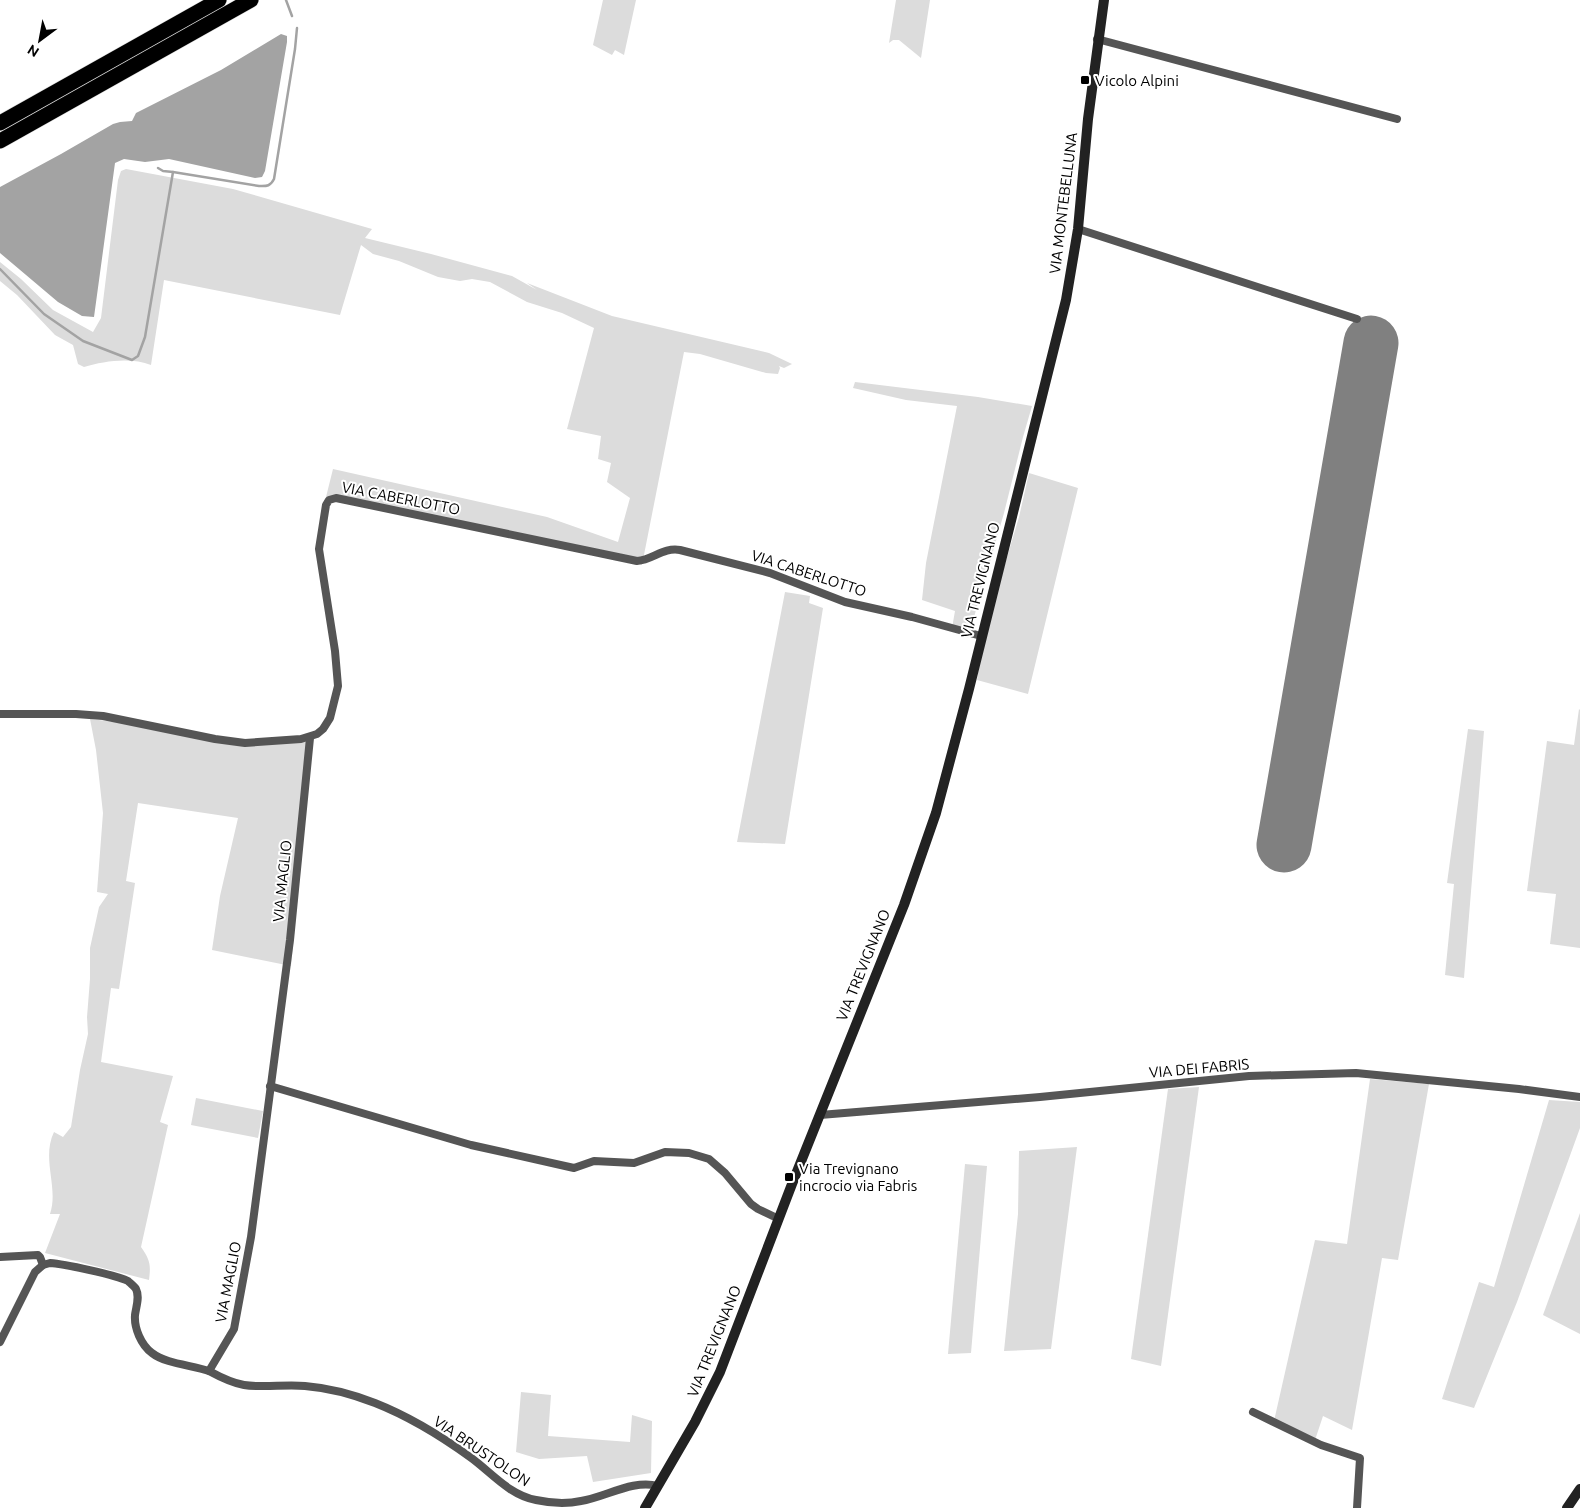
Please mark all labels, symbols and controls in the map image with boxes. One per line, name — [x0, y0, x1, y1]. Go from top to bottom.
north arrow — [15, 15, 65, 65]
text: N — [24, 41, 42, 61]
place label: Vicolo Alpini — [1095, 72, 1179, 89]
marker: Vicolo Alpini — [1079, 74, 1091, 86]
street label: VIA MONTEBELLUNA — [1046, 131, 1080, 275]
street label: VIA CABERLOTTO — [340, 478, 462, 518]
street label: VIA TREVIGNANO — [957, 520, 1003, 640]
street label: VIA CABERLOTTO — [749, 546, 869, 600]
street label: VIA MAGLIO — [269, 839, 295, 923]
street label: VIA TREVIGNANO — [833, 907, 893, 1023]
street label: VIA DEI FABRIS — [1148, 1055, 1250, 1081]
place label: Via Trevignano incrocio via Fabris — [799, 1160, 917, 1194]
marker: Via Trevignano incrocio via Fabris — [783, 1171, 795, 1183]
street label: VIA MAGLIO — [212, 1240, 244, 1324]
street label: VIA TREVIGNANO — [684, 1283, 744, 1399]
street label: VIA BRUSTOLON — [431, 1412, 533, 1490]

